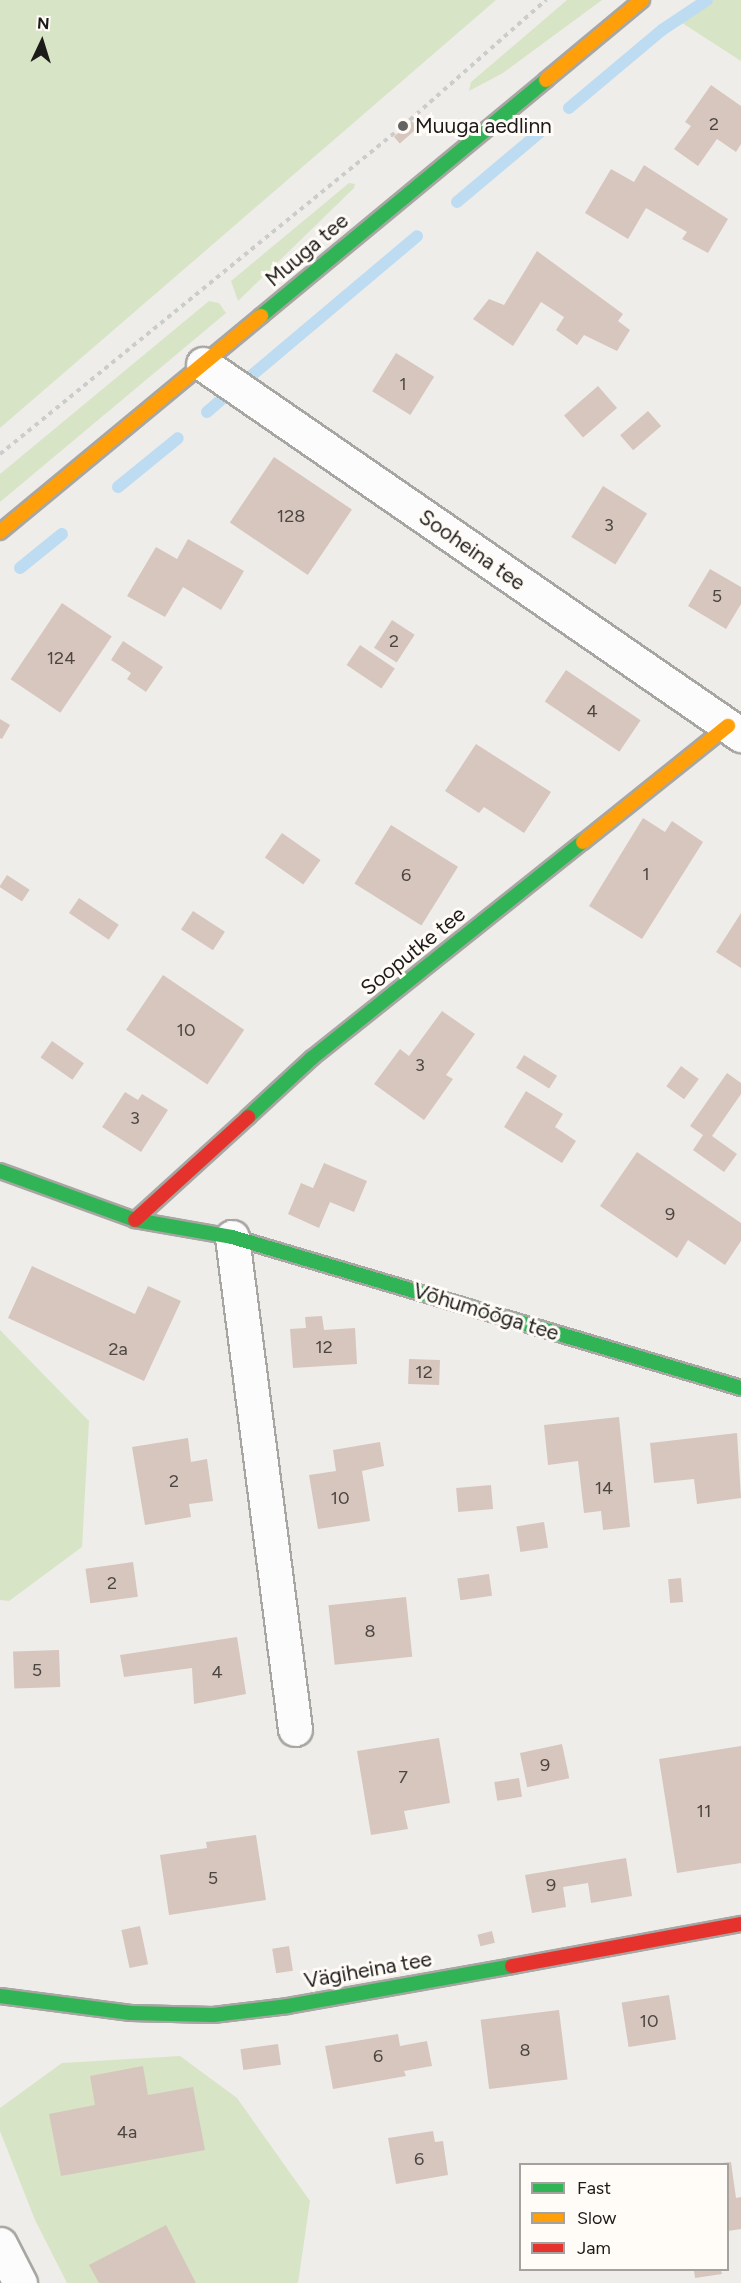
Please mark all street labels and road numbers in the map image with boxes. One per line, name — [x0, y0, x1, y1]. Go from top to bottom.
street label: Muuga tee — [261, 208, 353, 292]
street label: Sooheina tee — [414, 504, 530, 596]
street label: Sooputke tee — [356, 901, 470, 1001]
street label: Võhumõõga tee — [410, 1278, 562, 1346]
street label: Vägiheina tee — [302, 1946, 434, 1994]

